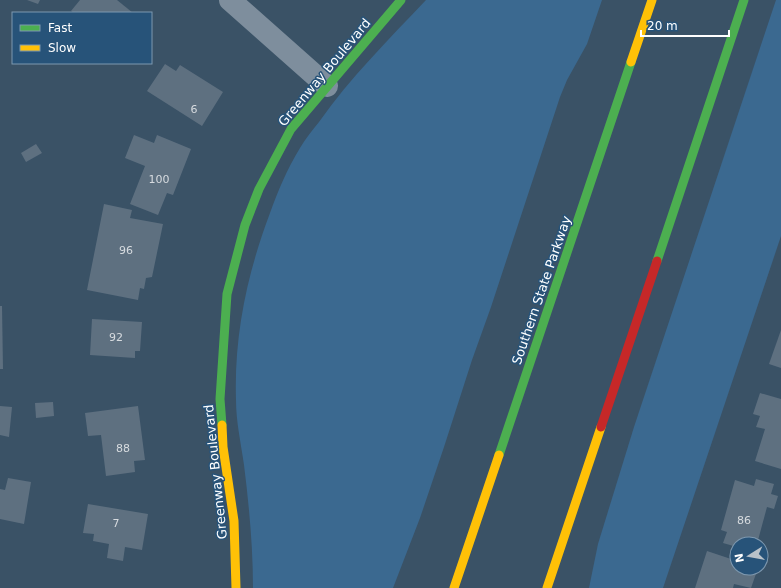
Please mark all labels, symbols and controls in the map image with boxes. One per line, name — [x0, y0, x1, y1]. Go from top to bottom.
legend — [12, 12, 152, 64]
scale bar — [641, 12, 729, 38]
street label: Greenway Boulevard — [275, 16, 374, 129]
text: 20 m — [647, 19, 678, 33]
text: Fast — [48, 21, 72, 35]
text: Slow — [48, 41, 76, 55]
house number: 6 — [191, 103, 198, 116]
house number: 100 — [149, 173, 170, 186]
street label: Southern State Parkway — [509, 214, 574, 366]
house number: 96 — [119, 244, 133, 257]
house number: 92 — [109, 331, 123, 344]
street label: Greenway Boulevard — [201, 404, 230, 540]
house number: 88 — [116, 442, 130, 455]
house number: 86 — [737, 514, 751, 527]
house number: 7 — [113, 517, 120, 530]
north arrow — [729, 536, 769, 576]
text: N — [732, 552, 747, 564]

